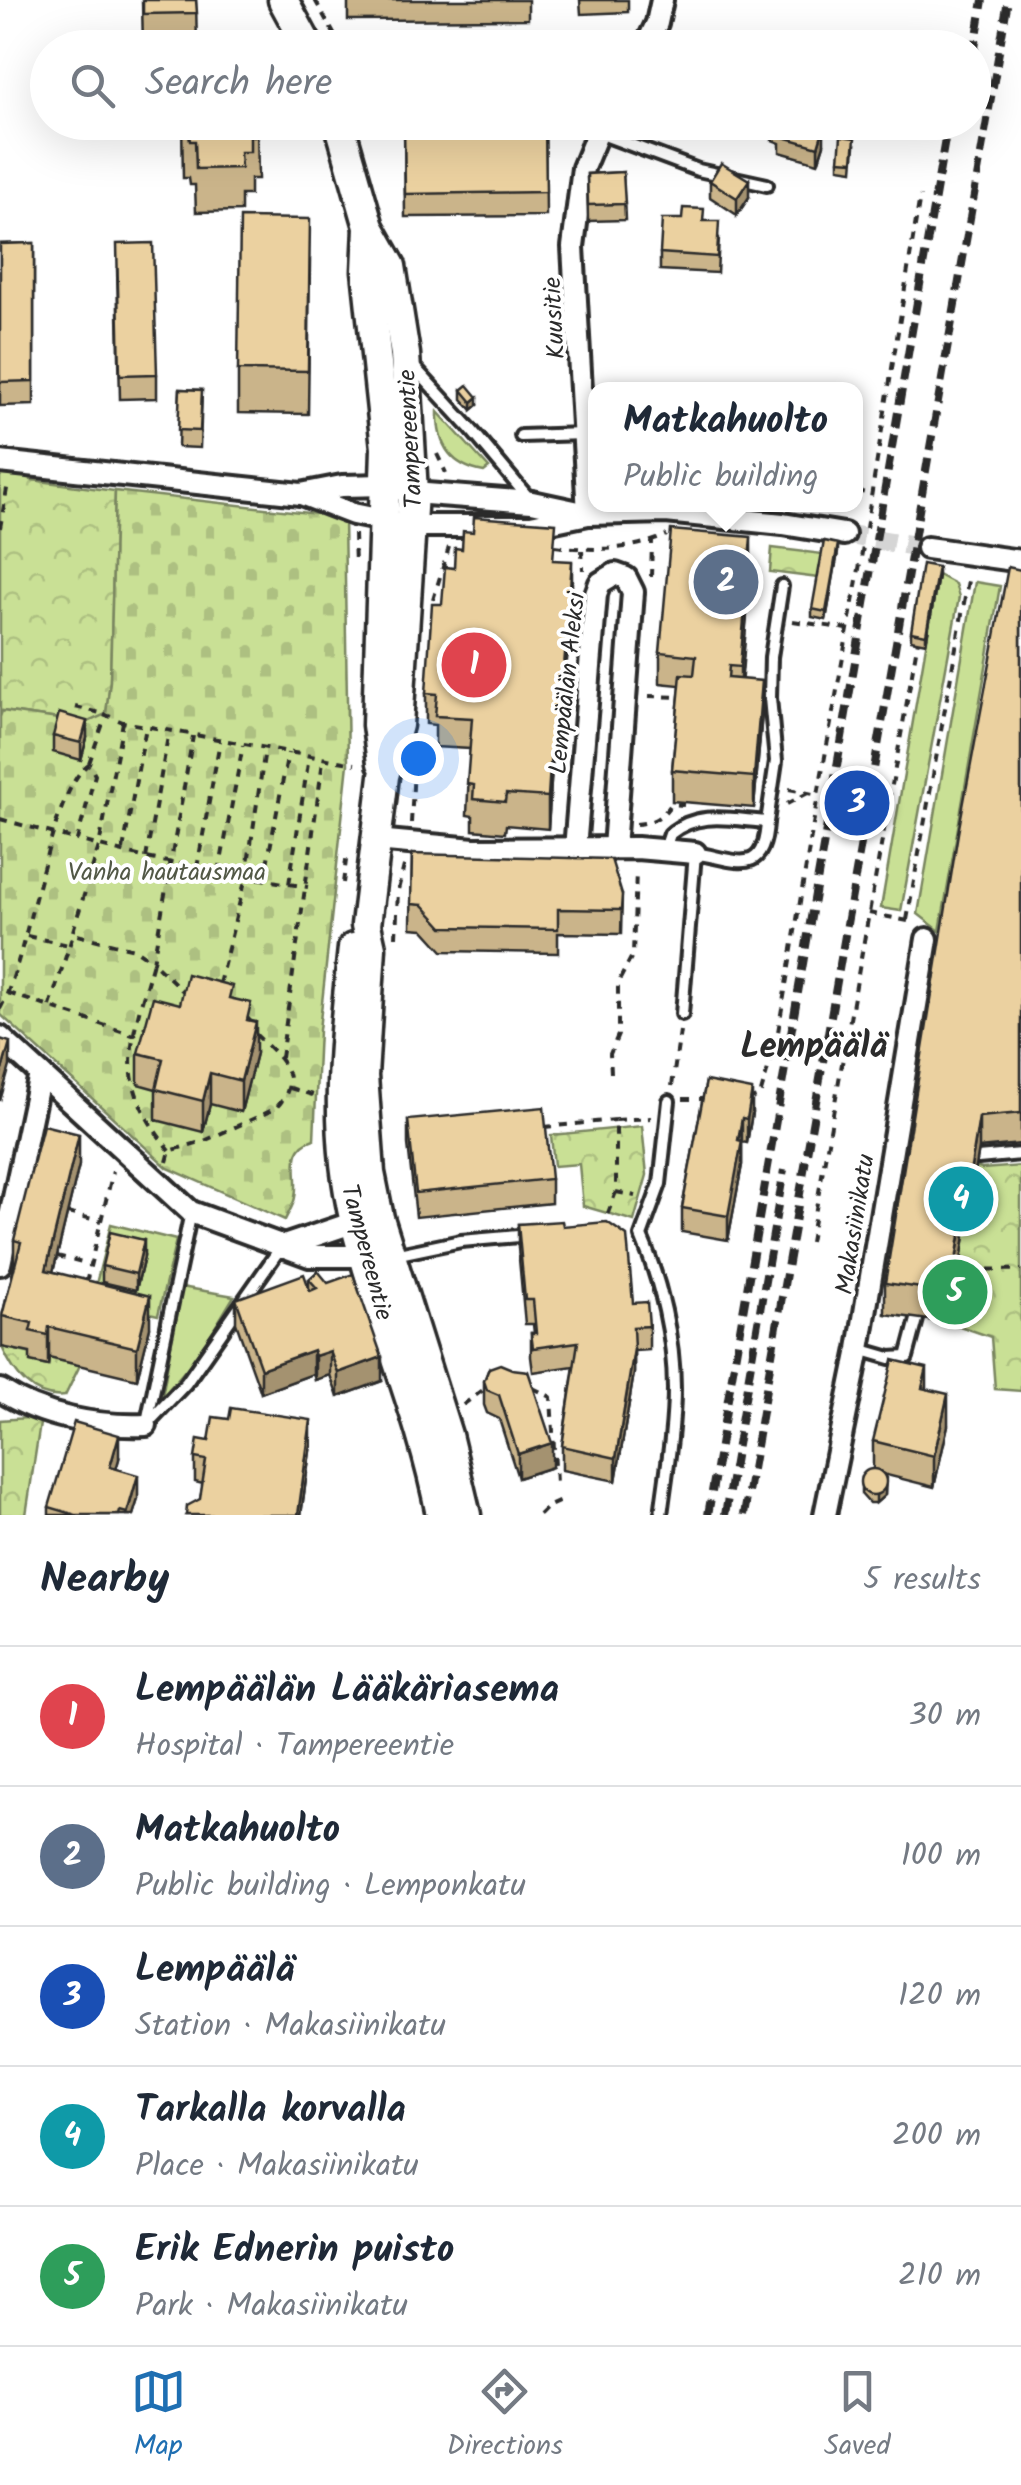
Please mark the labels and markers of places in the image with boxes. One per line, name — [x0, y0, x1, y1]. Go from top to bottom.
pin: 2 — [694, 544, 758, 620]
pin: 1 — [442, 628, 506, 702]
pin: 3 — [824, 766, 890, 840]
pin: 4 — [928, 1162, 994, 1236]
pin: 5 — [922, 1254, 988, 1330]

